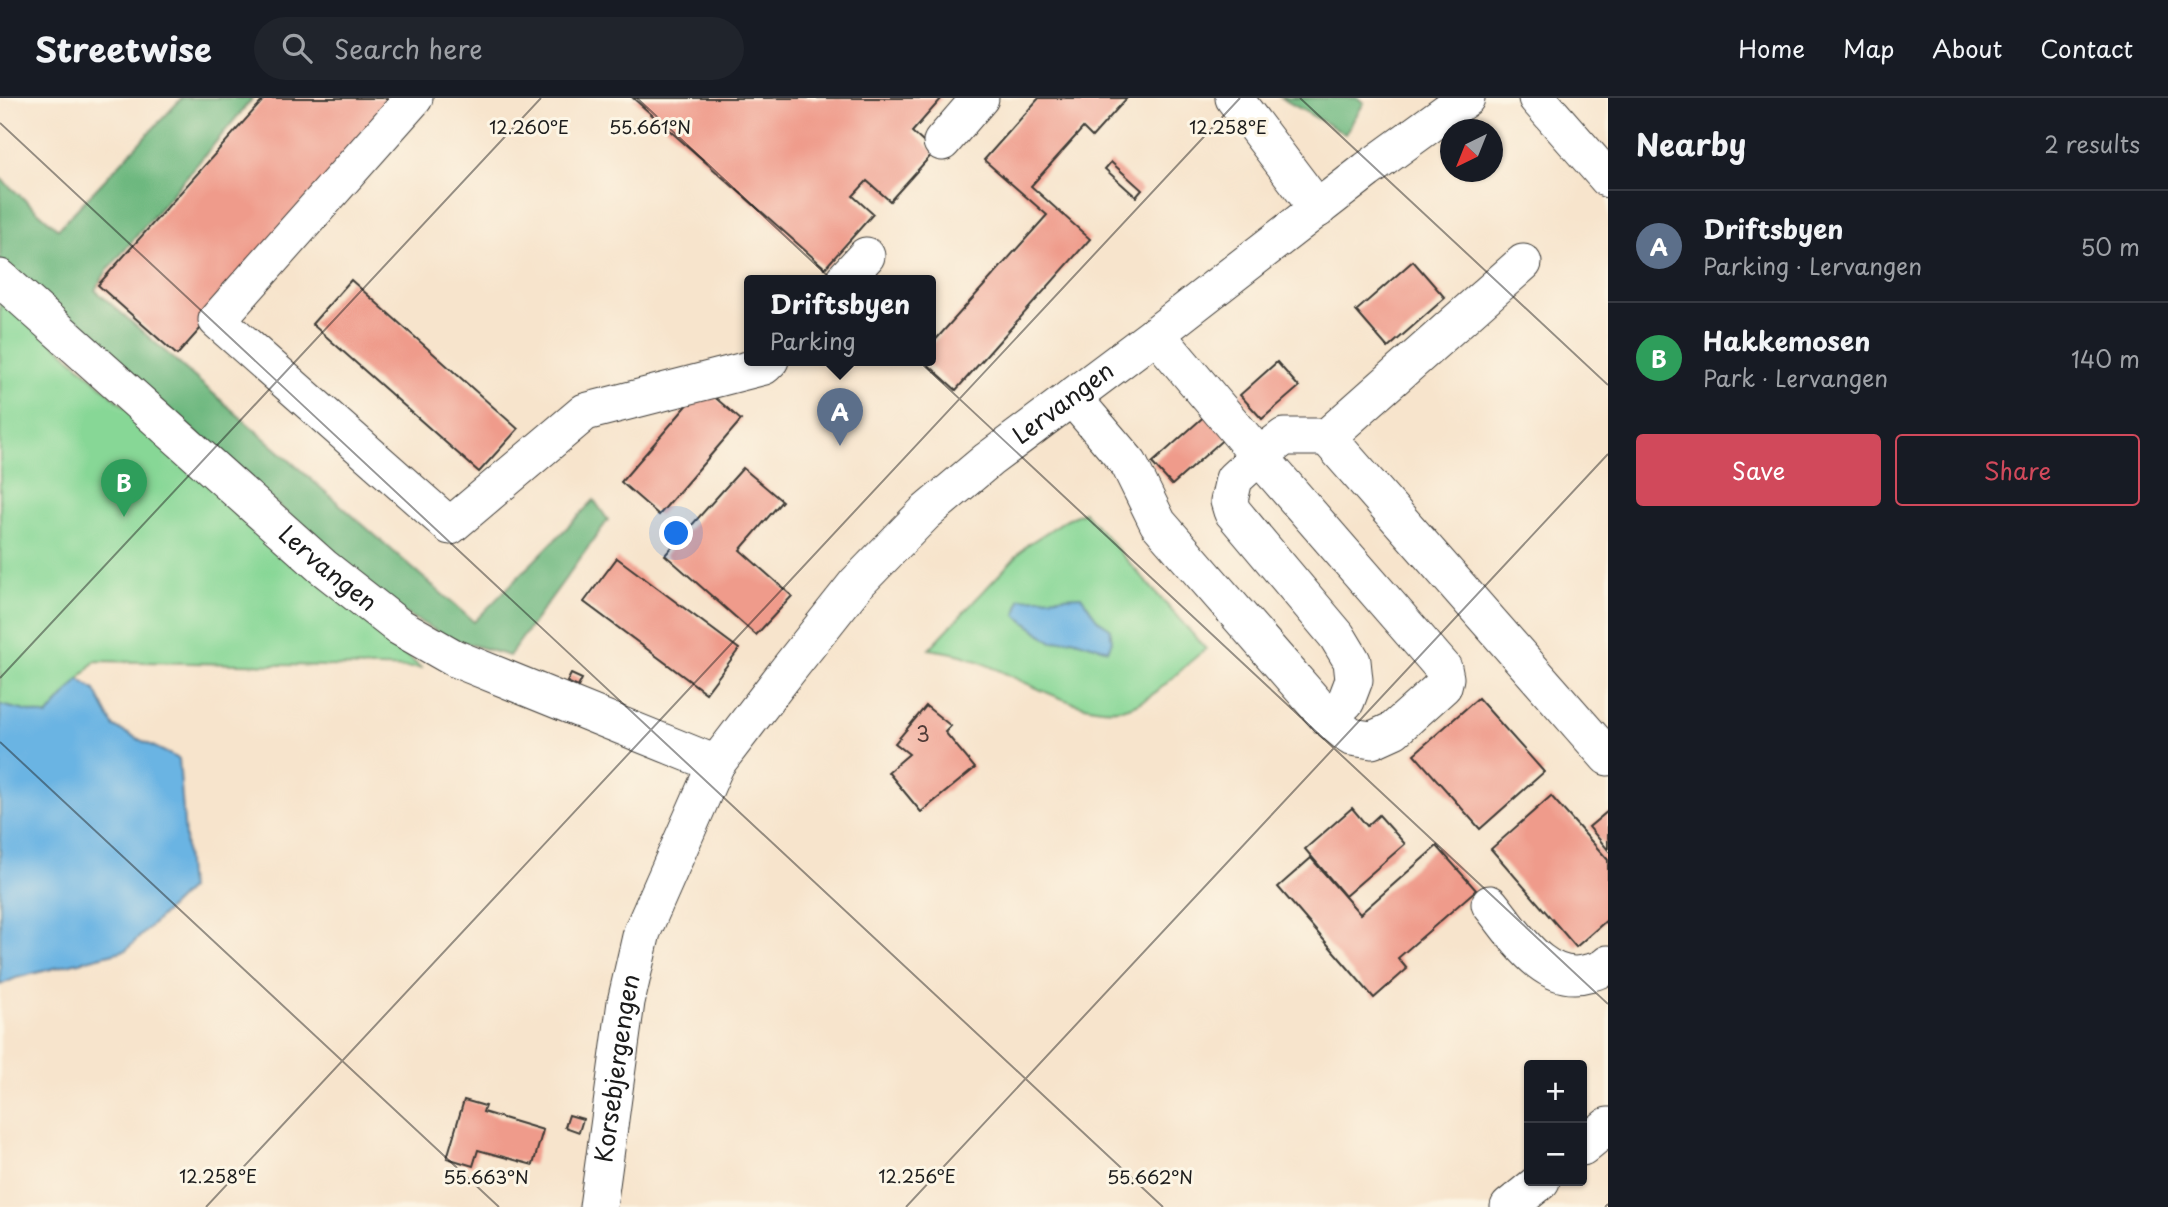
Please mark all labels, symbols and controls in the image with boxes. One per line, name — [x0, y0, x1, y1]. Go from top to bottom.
search box — [254, 17, 744, 80]
text: Streetwise — [35, 23, 212, 73]
icon: search — [278, 29, 316, 67]
text: Search here — [334, 29, 483, 68]
text: Home — [1738, 30, 1805, 66]
text: Map — [1843, 30, 1894, 66]
text: About — [1932, 30, 2002, 66]
text: Contact — [2040, 30, 2133, 66]
text: 12.260°E — [489, 113, 569, 140]
text: 55.661°N — [609, 113, 691, 140]
text: 12.258°E — [1189, 113, 1267, 140]
north arrow — [1440, 119, 1503, 182]
text: Nearby — [1636, 121, 1746, 166]
text: 2 results — [2044, 126, 2140, 161]
text: Driftsbyen — [1703, 209, 1844, 248]
text: A — [1650, 229, 1668, 264]
text: 50 m — [2080, 229, 2140, 264]
text: Parking · Lervangen — [1703, 248, 1922, 283]
popup — [744, 275, 936, 366]
text: Driftsbyen — [770, 284, 910, 323]
text: Hakkemosen — [1703, 321, 1870, 360]
text: Parking — [770, 323, 856, 358]
text: B — [1651, 341, 1667, 376]
text: 140 m — [2071, 341, 2140, 376]
street label: Lervangen — [1004, 352, 1121, 452]
text: Park · Lervangen — [1703, 360, 1888, 395]
pin: A — [817, 388, 863, 446]
button: Save — [1636, 434, 1881, 506]
button: Share — [1895, 434, 2140, 506]
pin: B — [101, 459, 147, 517]
street label: Lervangen — [272, 516, 386, 619]
your location — [659, 516, 693, 550]
house number: 3 — [916, 717, 930, 749]
street label: Korsebjergengen — [584, 970, 648, 1165]
map controls — [1524, 1060, 1587, 1186]
button: + — [1524, 1060, 1587, 1123]
button: − — [1524, 1123, 1587, 1186]
text: 12.258°E — [179, 1162, 257, 1189]
text: 12.256°E — [878, 1162, 956, 1189]
text: 55.663°N — [443, 1163, 529, 1190]
text: 55.662°N — [1107, 1163, 1193, 1190]

